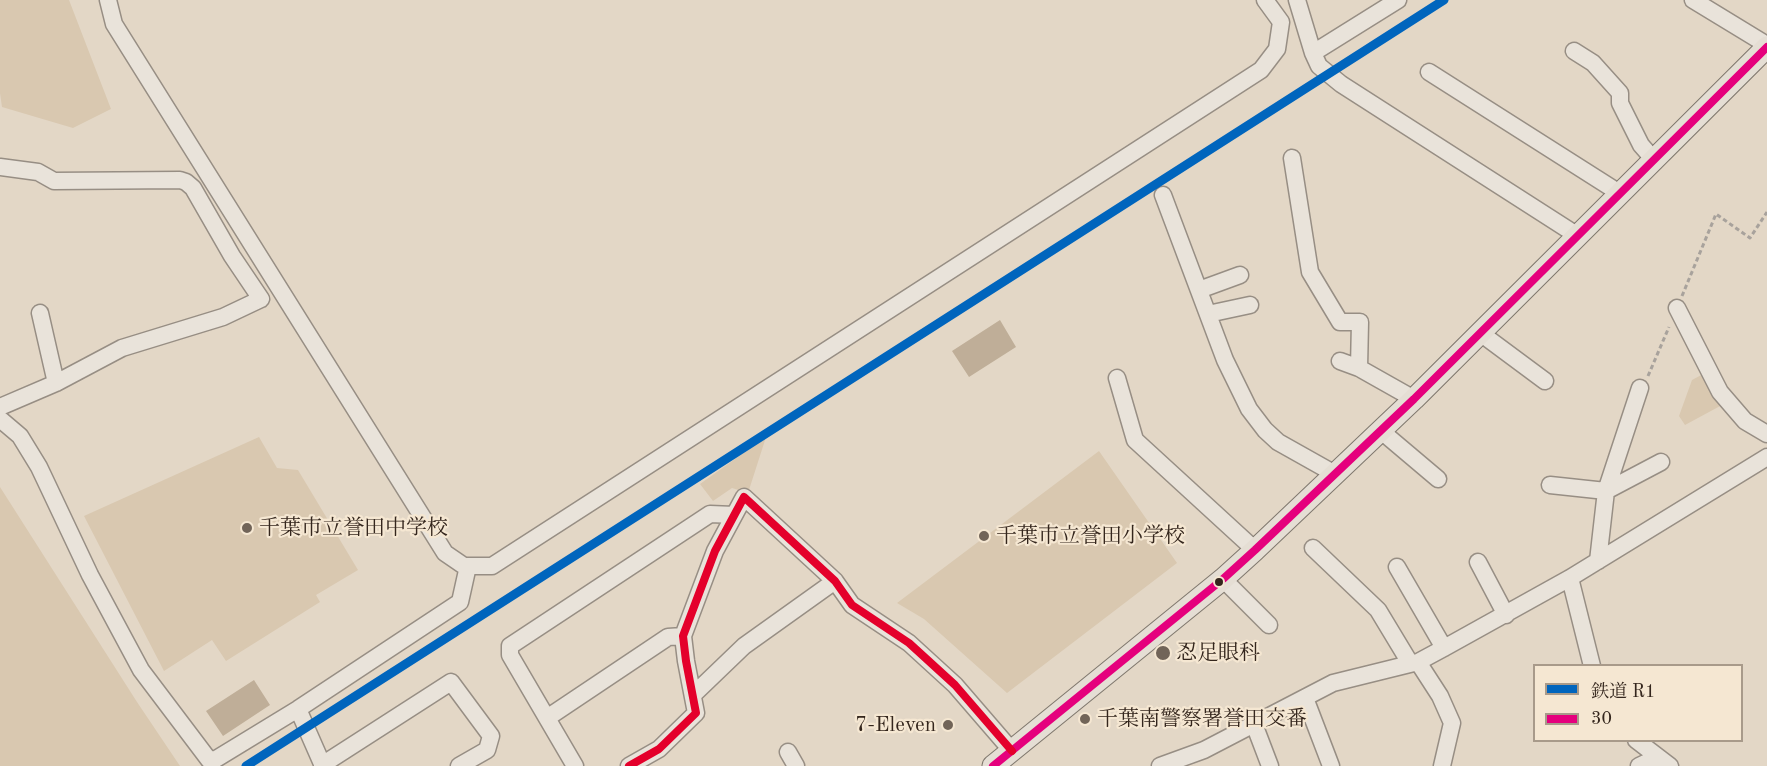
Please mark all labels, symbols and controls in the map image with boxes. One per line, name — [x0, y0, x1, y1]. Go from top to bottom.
place label: 千葉市立誉田中学校 — [259, 515, 448, 541]
marker: 千葉市立誉田中学校 — [240, 521, 254, 535]
place label: 千葉市立誉田小学校 — [996, 523, 1185, 549]
marker: 千葉市立誉田小学校 — [977, 529, 991, 543]
unlabelled marker — [1213, 576, 1225, 588]
place label: 忍足眼科 — [1176, 640, 1260, 666]
marker: 忍足眼科 — [1154, 644, 1172, 662]
legend — [1533, 664, 1743, 742]
text: 鉄道 R1 — [1591, 683, 1655, 701]
place label: 千葉南警察署誉田交番 — [1097, 706, 1307, 732]
text: 30 — [1591, 710, 1612, 728]
place label: 7-Eleven — [855, 712, 936, 738]
marker: 千葉南警察署誉田交番 — [1078, 712, 1092, 726]
marker: 7-Eleven — [941, 718, 955, 732]

